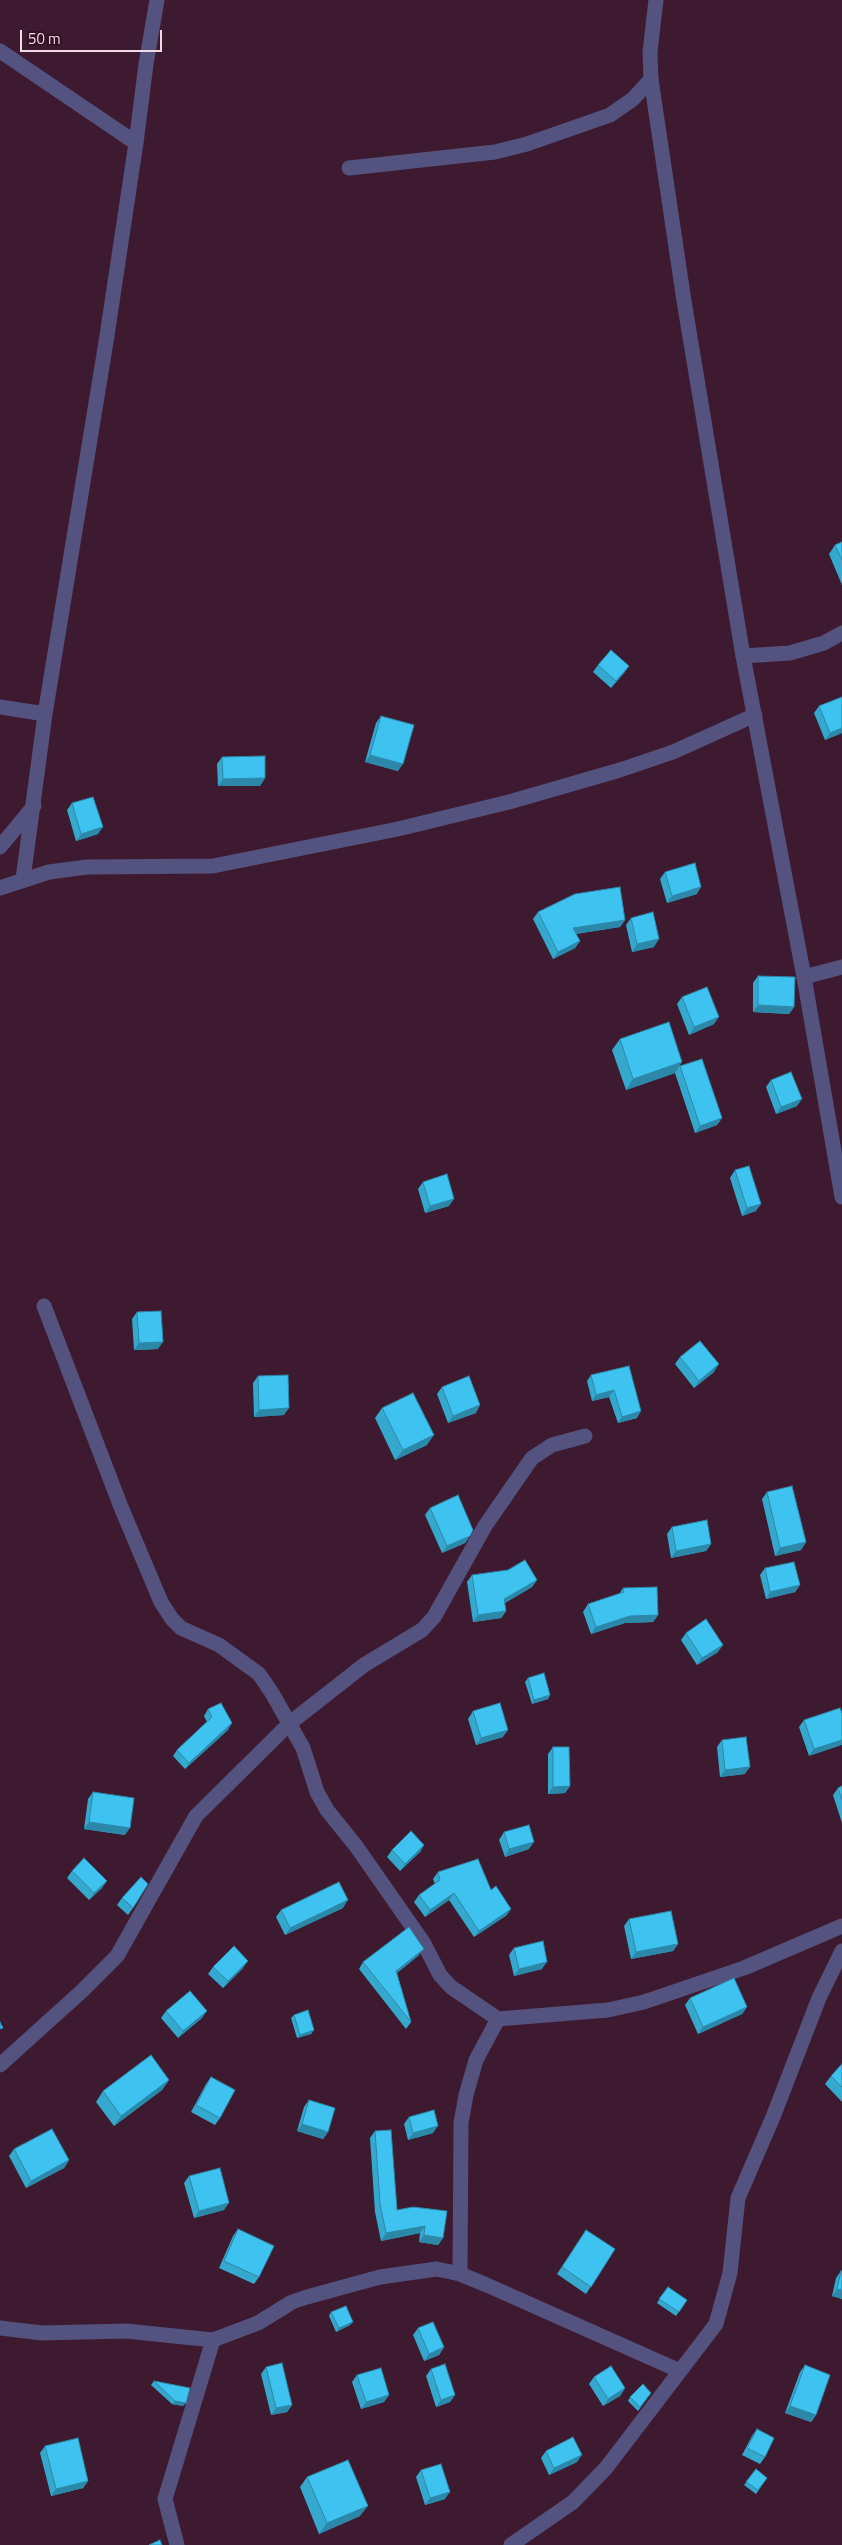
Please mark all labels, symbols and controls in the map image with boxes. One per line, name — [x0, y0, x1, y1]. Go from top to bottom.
scale bar — [22, 20, 165, 52]
text: 50 m — [28, 27, 61, 50]

